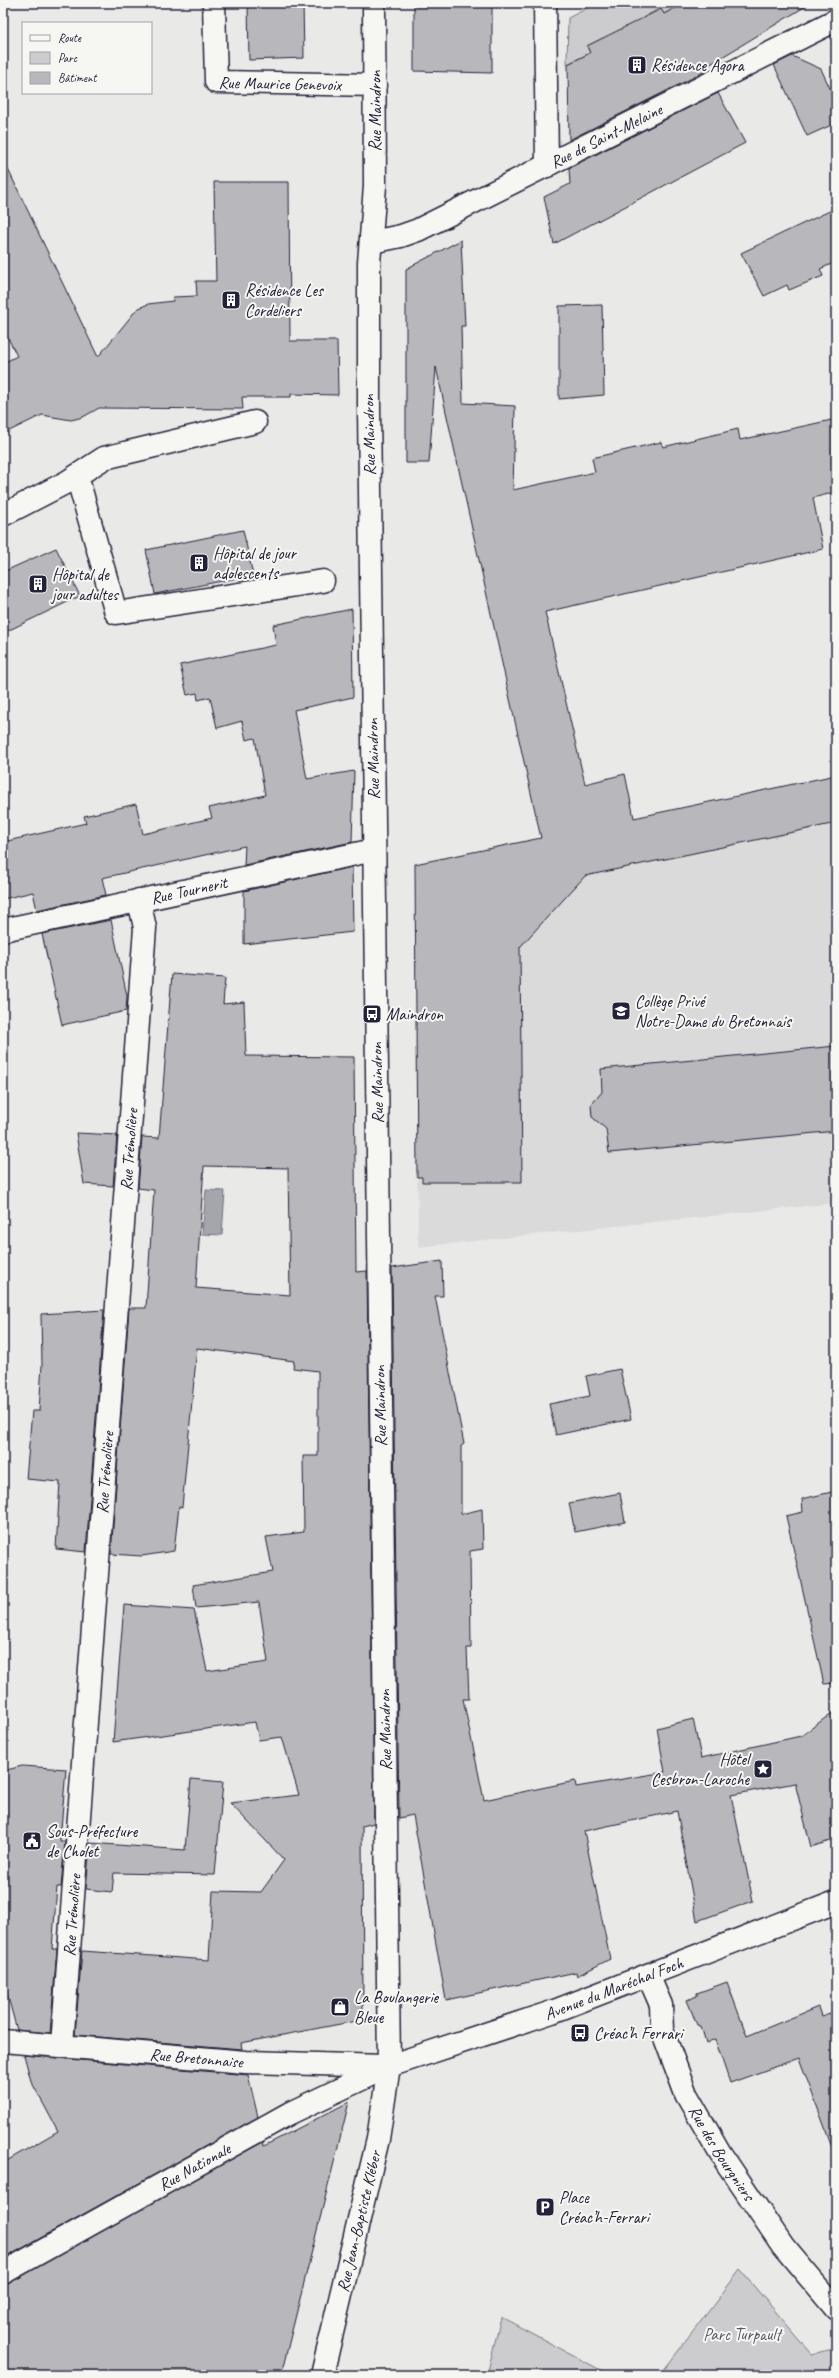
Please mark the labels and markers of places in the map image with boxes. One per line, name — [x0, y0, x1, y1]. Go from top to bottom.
building icon: Résidence Agora — [626, 54, 648, 76]
place label: Résidence Agora — [651, 55, 745, 76]
place label: Résidence Les Cordeliers — [245, 280, 324, 321]
building icon: Résidence Les Cordeliers — [220, 289, 242, 311]
place label: Hôpital de jour adolescents — [213, 543, 298, 584]
building icon: Hôpital de jour adolescents — [188, 552, 210, 574]
place label: Hôpital de jour adultes — [50, 564, 120, 605]
building icon: Hôpital de jour adultes — [27, 573, 49, 595]
place label: Collège Privé Notre-Dame du Bretonnais — [635, 991, 793, 1032]
school or university icon: Collège Privé Notre-Dame du Bretonnais — [610, 1000, 632, 1022]
bus stop icon: Maindron — [361, 1003, 383, 1025]
place label: Maindron — [386, 1004, 444, 1025]
place label: Hôtel Cesbron-Laroche — [651, 1749, 752, 1790]
place icon: Hôtel Cesbron-Laroche — [752, 1758, 774, 1780]
place label: Sous-Préfecture de Cholet — [46, 1821, 139, 1862]
public building icon: Sous-Préfecture de Cholet — [21, 1830, 43, 1852]
place label: La Boulangerie Bleue — [354, 1987, 440, 2028]
shop icon: La Boulangerie Bleue — [329, 1996, 351, 2018]
bus stop icon: Créac’h Ferrari — [569, 2022, 591, 2044]
place label: Créac’h Ferrari — [594, 2023, 685, 2044]
place label: Place Créac’h-Ferrari — [559, 2187, 652, 2228]
parking icon: Place Créac’h-Ferrari — [534, 2196, 556, 2218]

